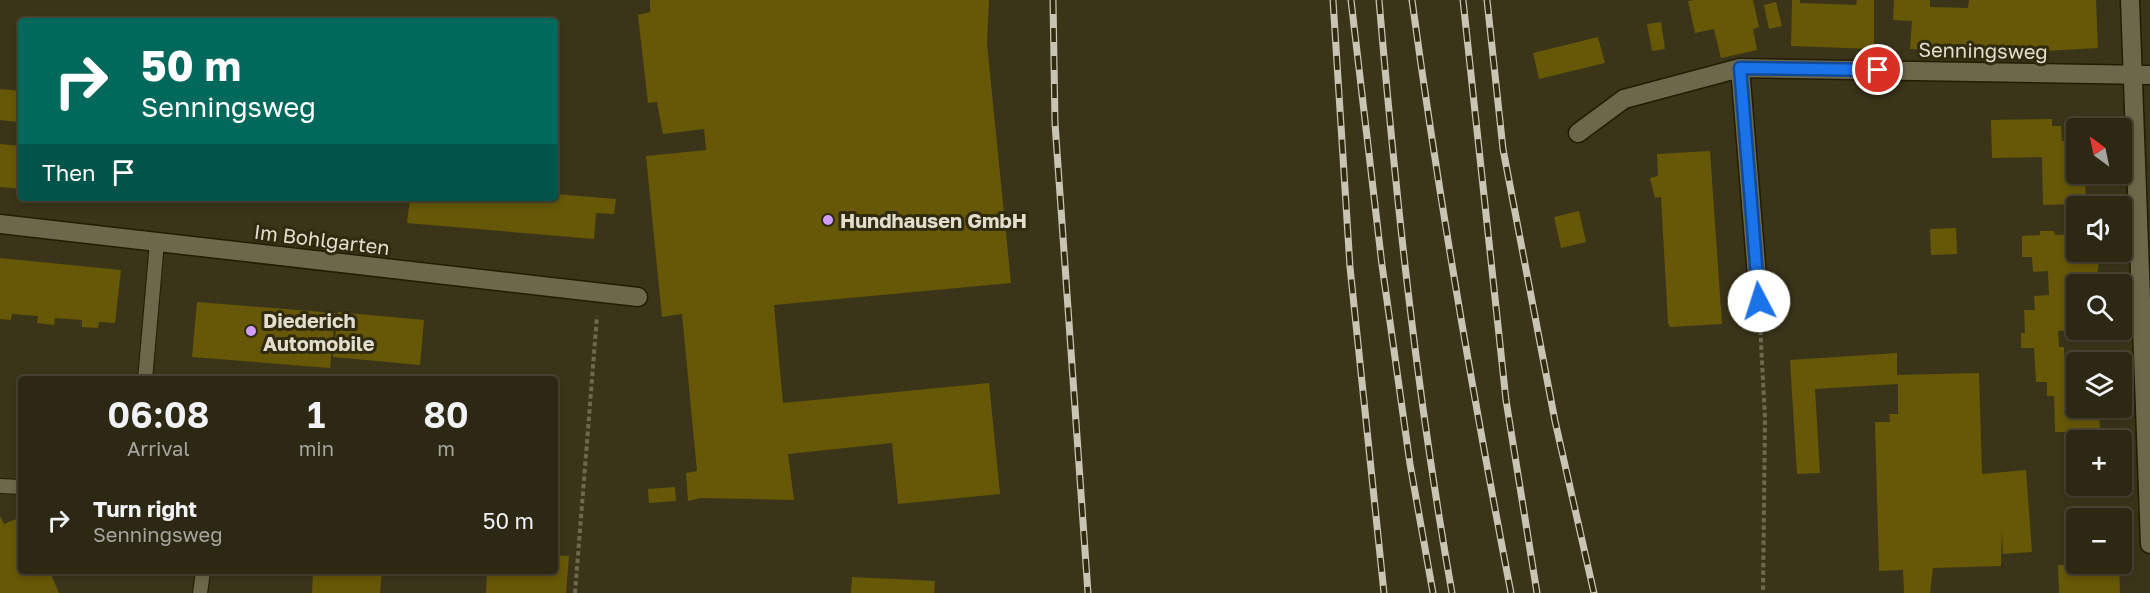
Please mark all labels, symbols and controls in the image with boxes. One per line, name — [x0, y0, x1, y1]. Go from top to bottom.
street label: Senningsweg — [1918, 37, 2048, 63]
text: 50 m — [141, 40, 241, 90]
icon: right — [42, 42, 120, 120]
pin — [1852, 44, 1903, 95]
icon: arrive — [1861, 53, 1894, 86]
text: Senningsweg — [141, 91, 316, 123]
north arrow — [2066, 118, 2132, 184]
map controls — [2066, 118, 2132, 574]
icon: arrive — [107, 156, 140, 189]
text: Then — [42, 159, 95, 186]
button: sound — [2066, 196, 2132, 262]
place label: Hundhausen GmbH — [840, 208, 1027, 232]
marker: Hundhausen GmbH — [821, 213, 835, 227]
street label: Im Bohlgarten — [253, 219, 391, 259]
position arrow — [1727, 269, 1791, 333]
button: search — [2066, 274, 2132, 340]
place label: Diederich Automobile — [263, 308, 375, 355]
marker: Diederich Automobile — [244, 324, 258, 338]
button: layers — [2066, 352, 2132, 418]
text: 06:08 — [107, 393, 209, 436]
text: 1 — [307, 393, 325, 436]
text: 80 — [423, 393, 469, 436]
button: + — [2066, 430, 2132, 496]
text: Arrival — [127, 436, 190, 460]
text: min — [299, 436, 334, 460]
text: m — [437, 436, 455, 460]
text: Turn right — [93, 495, 197, 522]
icon: right — [42, 504, 75, 537]
text: 50 m — [483, 507, 534, 534]
button: − — [2066, 508, 2132, 574]
text: Senningsweg — [93, 522, 222, 546]

